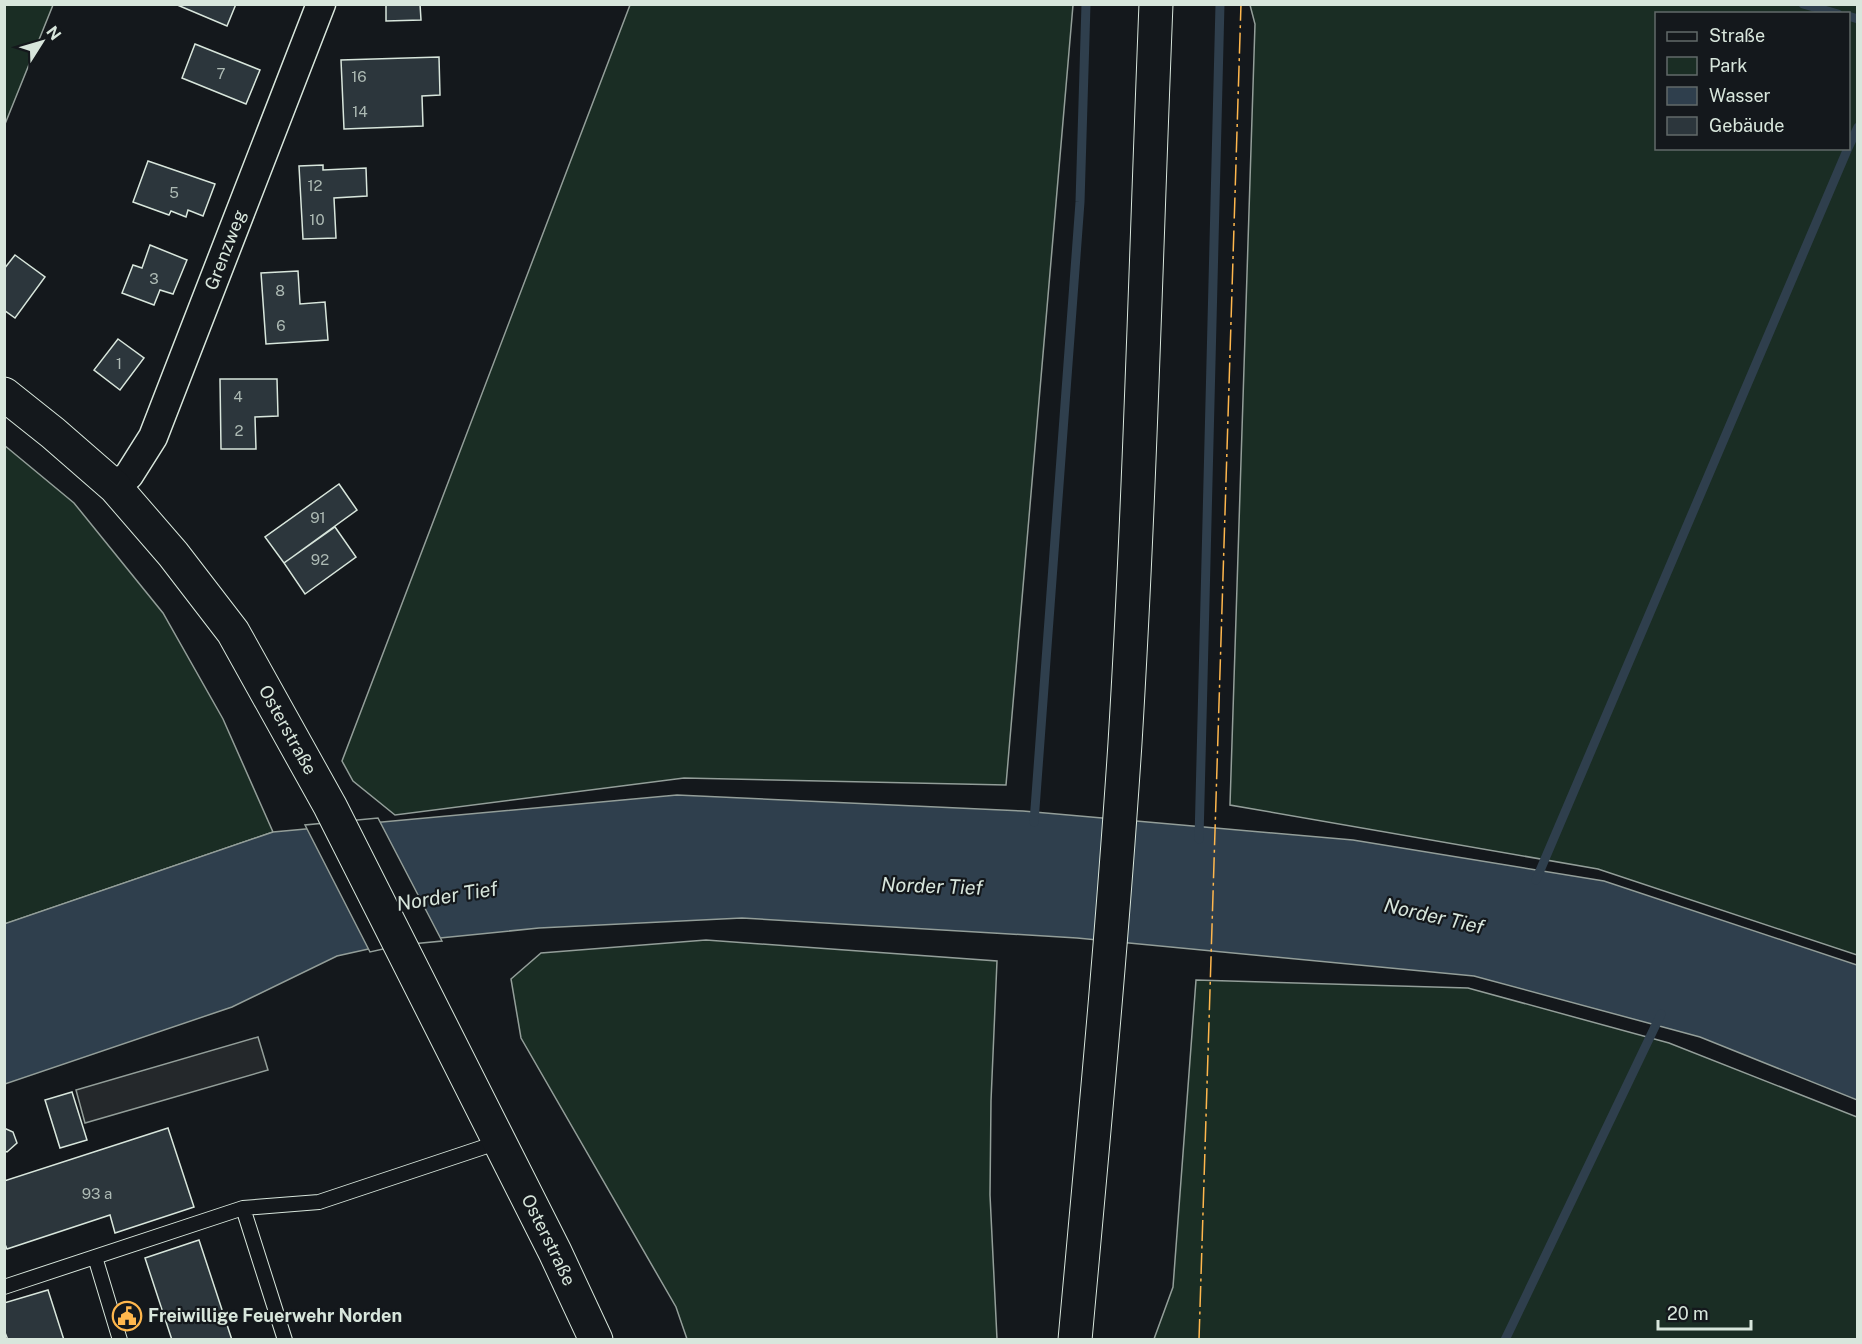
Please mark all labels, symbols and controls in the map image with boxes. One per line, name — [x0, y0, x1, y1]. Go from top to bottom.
north arrow — [12, 12, 72, 72]
legend — [1655, 12, 1850, 150]
text: N — [42, 23, 65, 44]
text: Straße — [1709, 25, 1765, 46]
text: Park — [1709, 55, 1747, 76]
house number: 7 — [216, 65, 226, 82]
house number: 16 — [351, 68, 367, 85]
text: Wasser — [1709, 85, 1771, 106]
house number: 14 — [352, 103, 368, 120]
text: Gebäude — [1709, 115, 1784, 136]
house number: 12 — [307, 177, 323, 194]
house number: 5 — [169, 184, 179, 201]
street label: Grenzweg — [200, 207, 250, 293]
house number: 10 — [309, 211, 325, 228]
house number: 3 — [149, 270, 159, 287]
house number: 8 — [275, 282, 285, 299]
house number: 6 — [276, 317, 286, 334]
house number: 1 — [116, 355, 122, 372]
house number: 4 — [233, 388, 243, 405]
house number: 2 — [235, 422, 244, 439]
house number: 91 — [310, 509, 326, 526]
house number: 92 — [311, 551, 329, 568]
street label: Osterstraße — [255, 681, 321, 778]
water label: Norder Tief — [881, 872, 985, 900]
water label: Norder Tief — [395, 876, 501, 916]
water label: Norder Tief — [1382, 893, 1488, 939]
house number: 93 a — [82, 1185, 112, 1202]
street label: Osterstraße — [518, 1191, 580, 1289]
scale bar — [1658, 1293, 1751, 1331]
public building icon: Freiwillige Feuerwehr Norden — [111, 1300, 143, 1332]
text: 20 m — [1667, 1303, 1709, 1324]
place label: Freiwillige Feuerwehr Norden — [148, 1305, 402, 1326]

